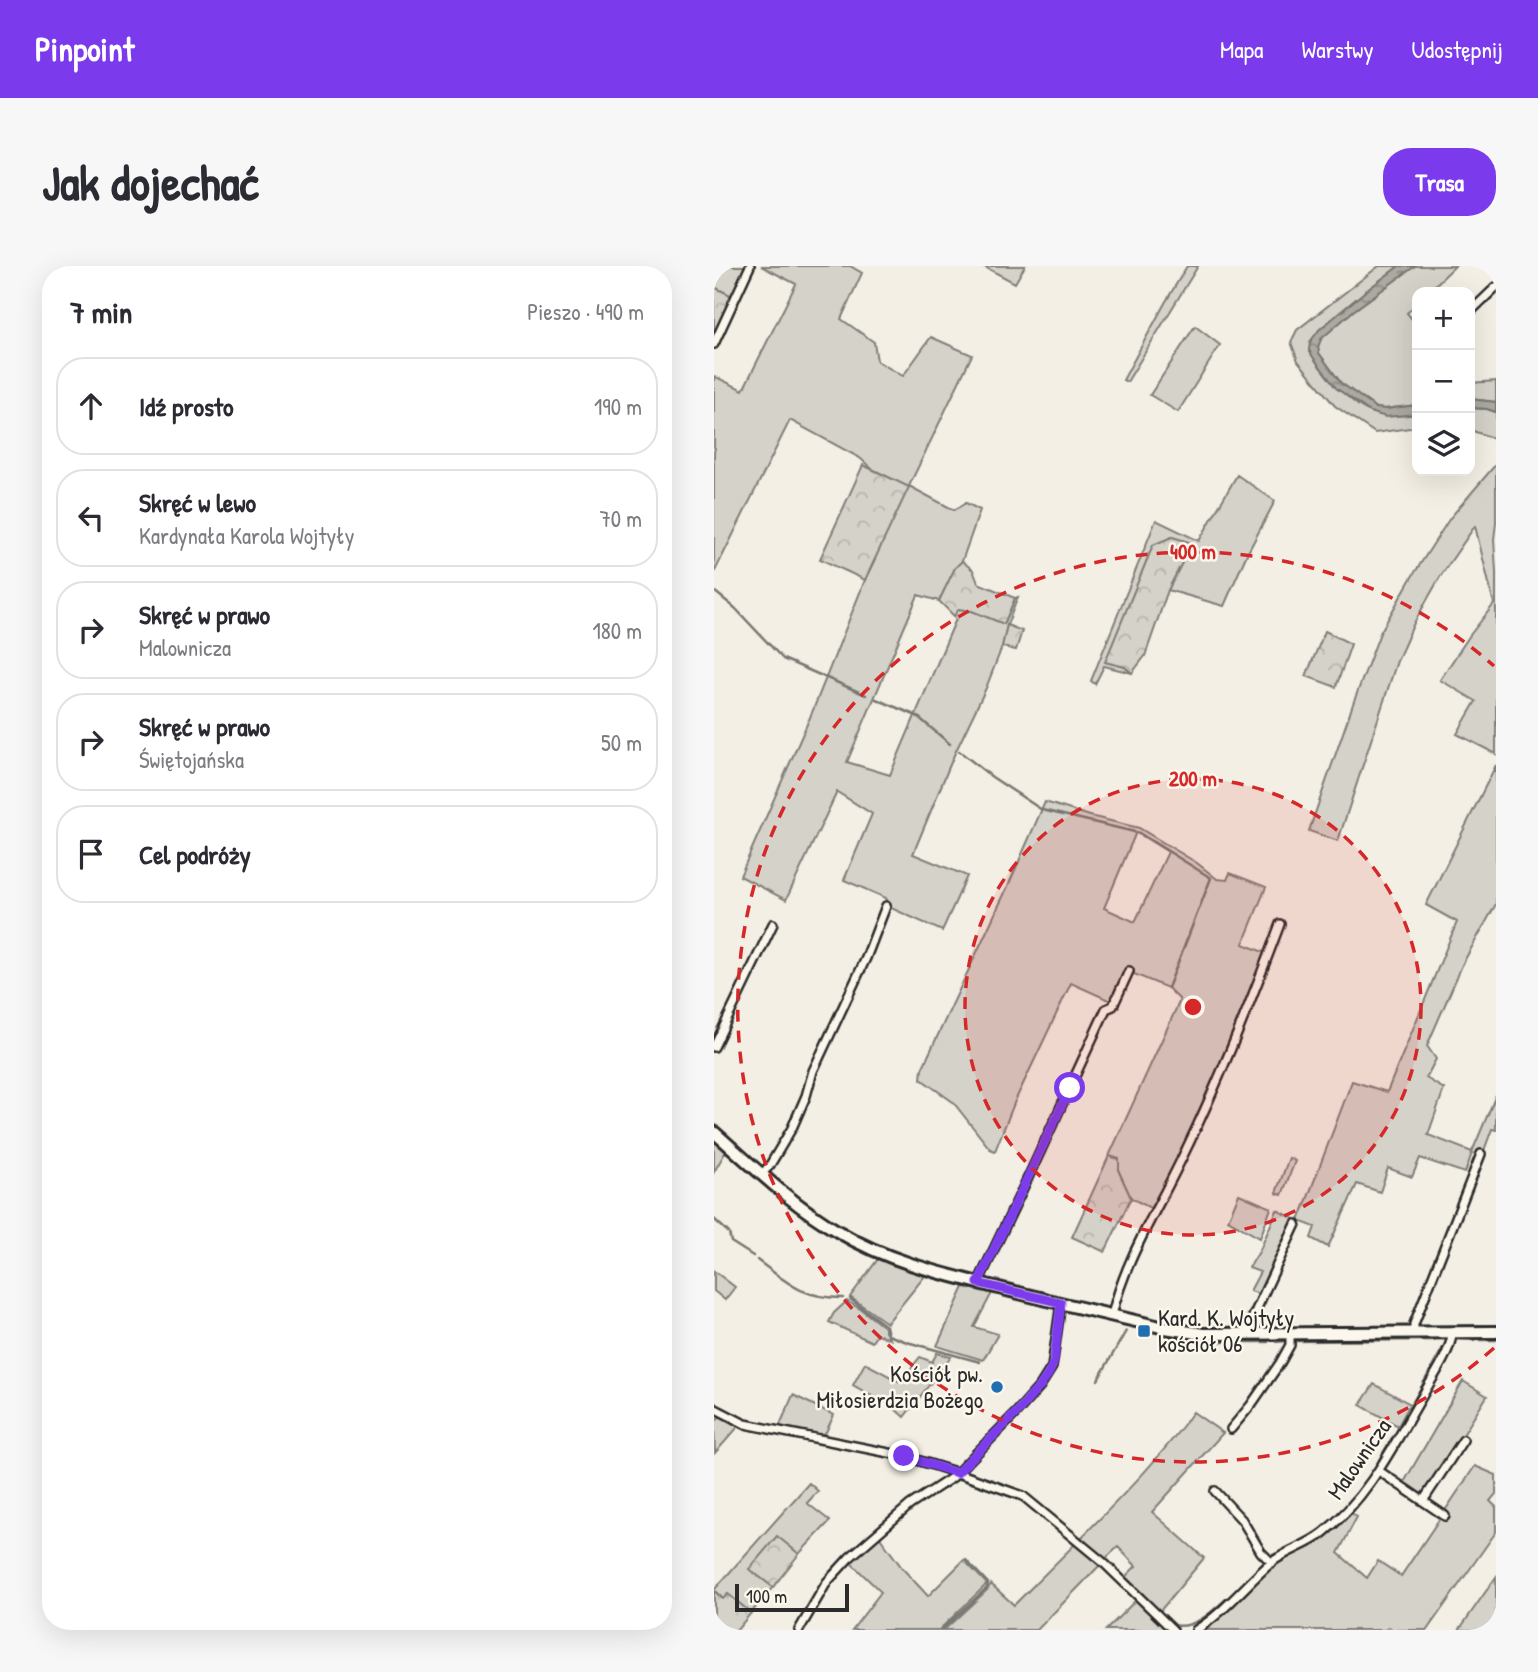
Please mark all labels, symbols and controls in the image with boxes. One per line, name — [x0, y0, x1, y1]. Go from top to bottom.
text: Pinpoint — [35, 27, 134, 71]
text: Mapa — [1220, 33, 1263, 65]
text: Warstwy — [1301, 33, 1374, 65]
text: Udostępnij — [1412, 33, 1503, 65]
button: Trasa — [1383, 148, 1496, 216]
text: Jak dojechać — [42, 149, 259, 215]
map controls — [1412, 287, 1475, 476]
button: + — [1412, 287, 1475, 350]
text: 7 min — [70, 292, 132, 332]
text: Pieszo · 490 m — [527, 296, 644, 327]
button: − — [1412, 350, 1475, 413]
icon: ahead — [72, 387, 110, 425]
text: Idź prosto — [139, 389, 233, 424]
text: 190 m — [594, 391, 642, 422]
button: layers — [1412, 413, 1475, 476]
text: Skręć w lewo — [139, 485, 256, 520]
icon: left — [72, 499, 110, 537]
text: 70 m — [599, 503, 642, 534]
text: Kardynała Karola Wojtyły — [139, 520, 355, 551]
text: 400 m — [1170, 537, 1216, 566]
text: Skręć w prawo — [139, 597, 270, 632]
icon: right — [72, 611, 110, 649]
text: 180 m — [592, 615, 642, 646]
text: Malownicza — [139, 632, 231, 663]
text: Skręć w prawo — [139, 709, 270, 744]
icon: right — [72, 723, 110, 761]
text: 50 m — [601, 727, 642, 758]
text: Świętojańska — [139, 744, 244, 775]
text: 200 m — [1169, 764, 1217, 793]
icon: arrive — [72, 835, 110, 873]
text: Cel podróży — [139, 837, 251, 872]
centre of rings — [1181, 995, 1205, 1019]
route start — [1054, 1072, 1085, 1103]
place label: Kard. K. Wojtyły kościół 06 — [1158, 1302, 1295, 1359]
marker: Kard. K. Wojtyły kościół 06 — [1136, 1323, 1152, 1339]
place label: Kościół pw. Miłosierdzia Bożego — [816, 1358, 983, 1415]
marker: Kościół pw. Miłosierdzia Bożego — [989, 1379, 1005, 1395]
street label: Malownicza — [1319, 1412, 1398, 1505]
route end — [888, 1440, 919, 1471]
scale bar — [735, 1581, 849, 1613]
text: 100 m — [746, 1583, 787, 1609]

